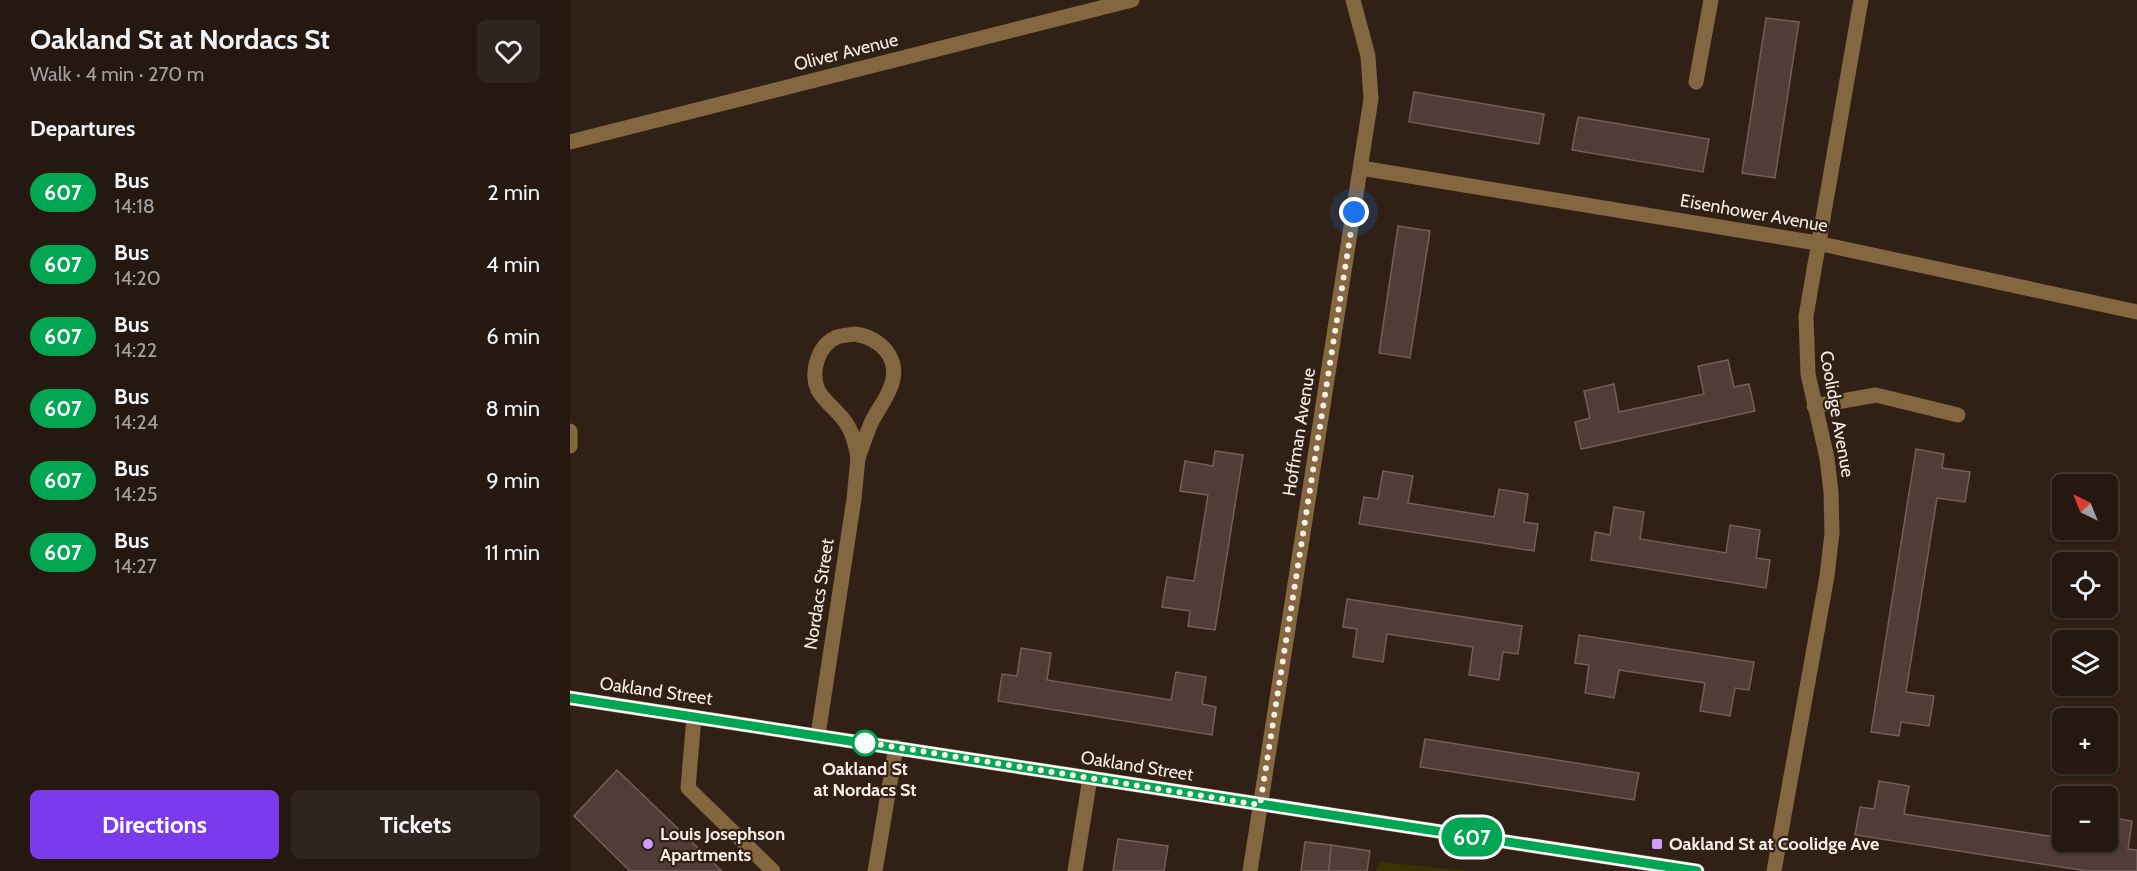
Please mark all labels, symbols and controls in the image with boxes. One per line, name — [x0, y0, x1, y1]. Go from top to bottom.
button: heart — [477, 20, 540, 83]
text: Oakland St at Nordacs St — [30, 22, 330, 56]
street label: Oliver Avenue — [792, 28, 900, 76]
text: Walk · 4 min · 270 m — [30, 62, 204, 86]
text: Departures — [30, 115, 135, 142]
text: Bus — [114, 167, 149, 194]
text: 2 min — [487, 179, 540, 206]
text: 607 — [44, 180, 82, 205]
street label: Eisenhower Avenue — [1678, 189, 1830, 237]
text: 14:18 — [114, 194, 155, 218]
your location — [1339, 197, 1369, 227]
text: Bus — [114, 239, 149, 266]
text: 4 min — [486, 251, 540, 278]
text: 607 — [44, 252, 82, 277]
text: 14:20 — [114, 266, 161, 290]
text: Bus — [114, 311, 149, 338]
text: 6 min — [486, 323, 540, 350]
text: 607 — [44, 324, 82, 349]
text: 14:22 — [114, 338, 157, 362]
street label: Coolidge Avenue — [1815, 349, 1859, 479]
street label: Hoffman Avenue — [1278, 366, 1320, 498]
text: Bus — [114, 383, 149, 410]
text: 8 min — [485, 395, 540, 422]
text: 607 — [44, 396, 82, 421]
text: 14:24 — [114, 410, 158, 434]
text: Bus — [114, 455, 149, 482]
text: 9 min — [486, 467, 540, 494]
text: 607 — [44, 468, 82, 493]
north arrow — [2052, 474, 2118, 540]
map controls — [2052, 474, 2118, 852]
text: 14:25 — [114, 482, 158, 506]
text: Bus — [114, 527, 149, 554]
street label: Nordacs Street — [799, 537, 839, 651]
text: 11 min — [484, 539, 540, 566]
text: 607 — [44, 540, 82, 565]
button: locate — [2052, 552, 2118, 618]
text: 14:27 — [114, 554, 157, 578]
button: layers — [2052, 630, 2118, 696]
street label: Oakland Street — [598, 672, 714, 710]
button: + — [2052, 708, 2118, 774]
marker: Oakland St at Nordacs St — [852, 730, 878, 756]
street label: Oakland Street — [1079, 746, 1195, 786]
place label: Oakland St at Nordacs St — [813, 758, 917, 801]
button: − — [2052, 786, 2118, 852]
button: Directions — [30, 790, 279, 859]
button: Tickets — [291, 790, 540, 859]
line badge: 607 — [1438, 818, 1506, 856]
place label: Louis Josephson Apartments — [660, 823, 785, 866]
text: 607 — [1453, 825, 1491, 850]
place label: Oakland St at Coolidge Ave — [1669, 833, 1879, 855]
marker: Louis Josephson Apartments — [641, 837, 655, 851]
marker: Oakland St at Coolidge Ave — [1650, 837, 1664, 851]

